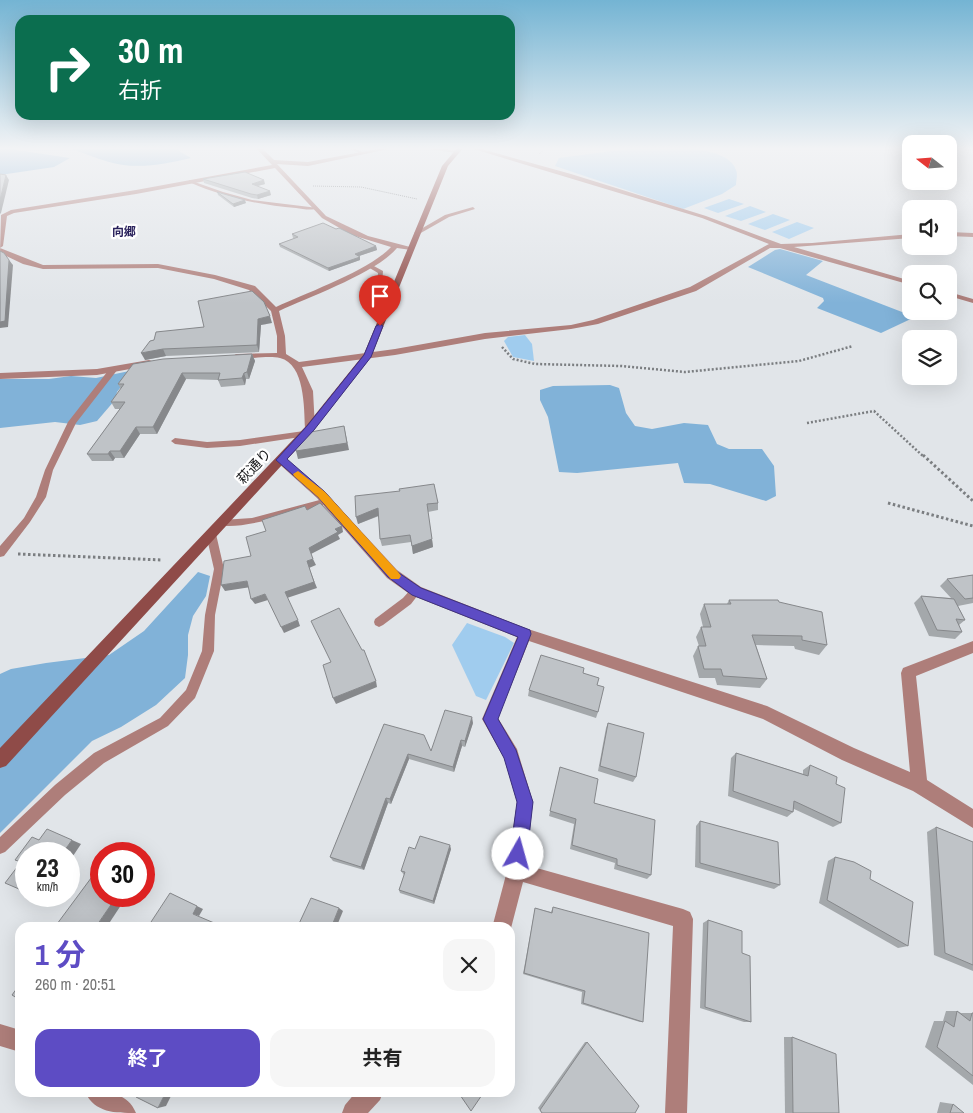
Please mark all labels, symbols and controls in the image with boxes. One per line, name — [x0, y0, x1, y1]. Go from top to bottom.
text: 30 m — [118, 27, 183, 74]
icon: right — [35, 35, 100, 100]
text: 右折 — [118, 75, 162, 105]
north arrow — [902, 135, 958, 190]
map controls — [902, 135, 957, 385]
button: sound — [902, 200, 957, 255]
district label: 向郷 — [112, 224, 136, 240]
button: search — [902, 265, 957, 320]
pin — [359, 275, 401, 326]
icon: arrive — [366, 282, 394, 310]
button: layers — [902, 330, 957, 385]
street label: 萩通り — [233, 445, 275, 487]
position arrow — [491, 827, 543, 879]
speed limit sign: 30 — [90, 842, 155, 907]
text: 23 — [36, 851, 59, 885]
text: km/h — [37, 879, 58, 895]
text: 1 分 — [35, 934, 86, 974]
button: close — [443, 939, 495, 991]
text: 260 m · 20:51 — [35, 973, 115, 995]
button: 終了 — [35, 1029, 260, 1087]
button: 共有 — [270, 1029, 495, 1087]

